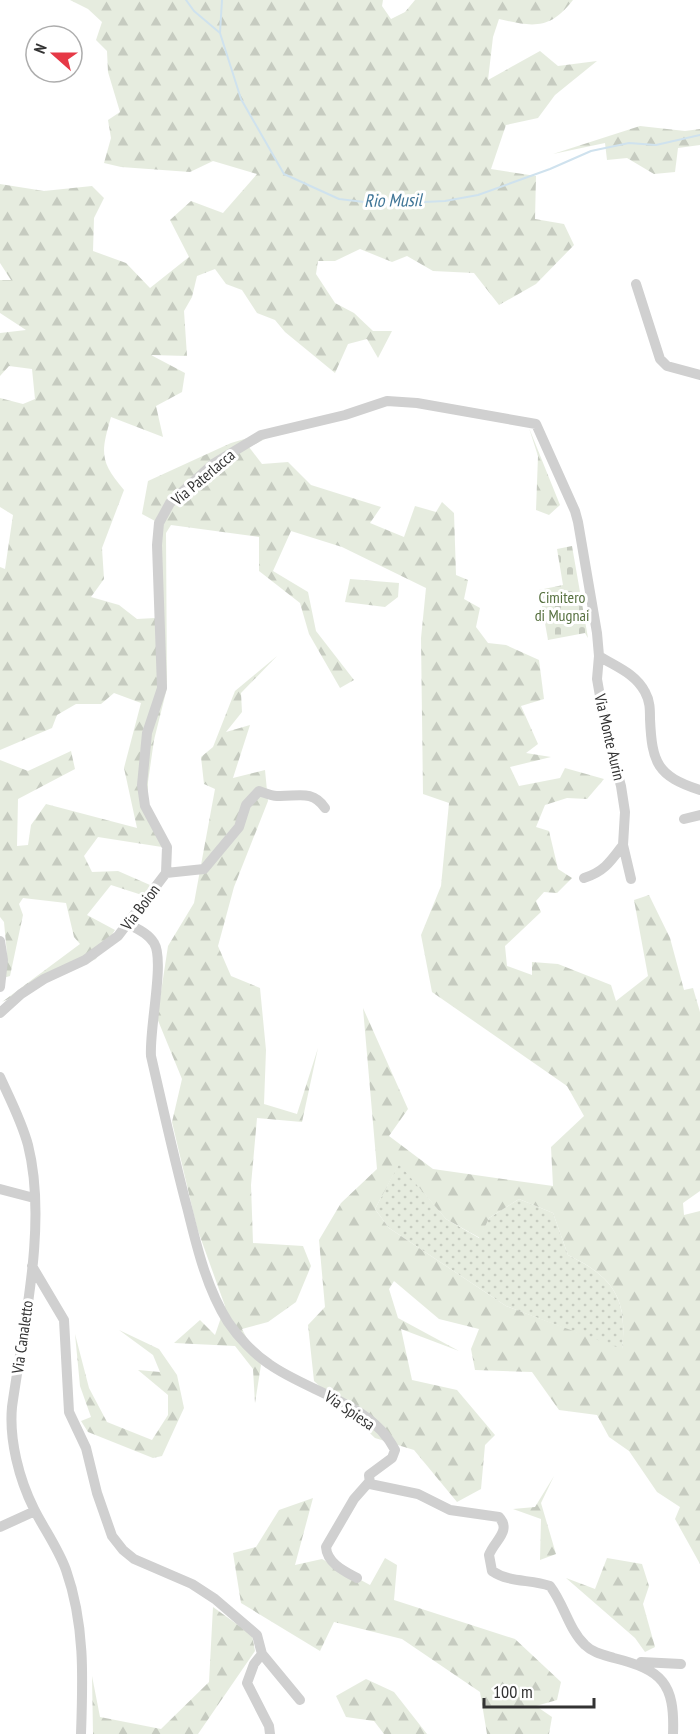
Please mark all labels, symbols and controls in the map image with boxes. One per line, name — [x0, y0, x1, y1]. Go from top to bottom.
north arrow — [24, 24, 84, 84]
text: N — [29, 41, 51, 56]
water label: Rio Musil — [364, 188, 424, 212]
street label: Via Paterlacca — [166, 445, 239, 510]
park label: Cimitero di Mugnai — [535, 587, 589, 625]
street label: Via Monte Aurin — [590, 691, 630, 782]
street label: Via Boion — [116, 880, 164, 935]
street label: Via Canaletto — [7, 1299, 37, 1376]
street label: Via Spiesa — [320, 1385, 379, 1434]
scale bar — [484, 1671, 594, 1709]
text: 100 m — [493, 1680, 533, 1703]

